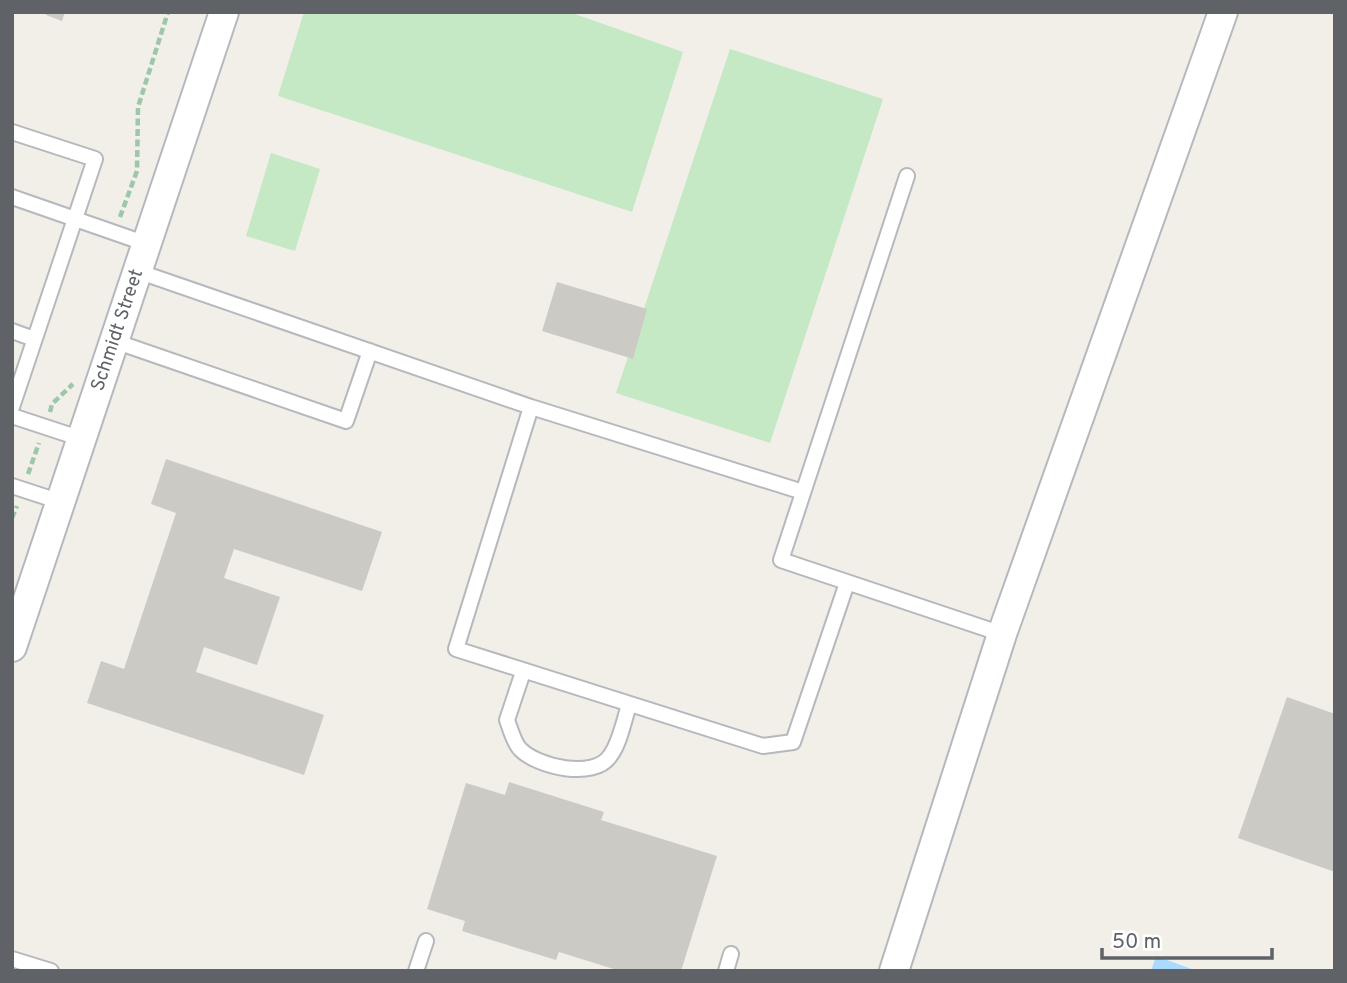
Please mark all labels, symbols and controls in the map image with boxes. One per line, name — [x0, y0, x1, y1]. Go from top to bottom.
street label: Schmidt Street — [86, 266, 149, 394]
scale bar — [1102, 916, 1272, 960]
text: 50 m — [1112, 929, 1161, 956]

